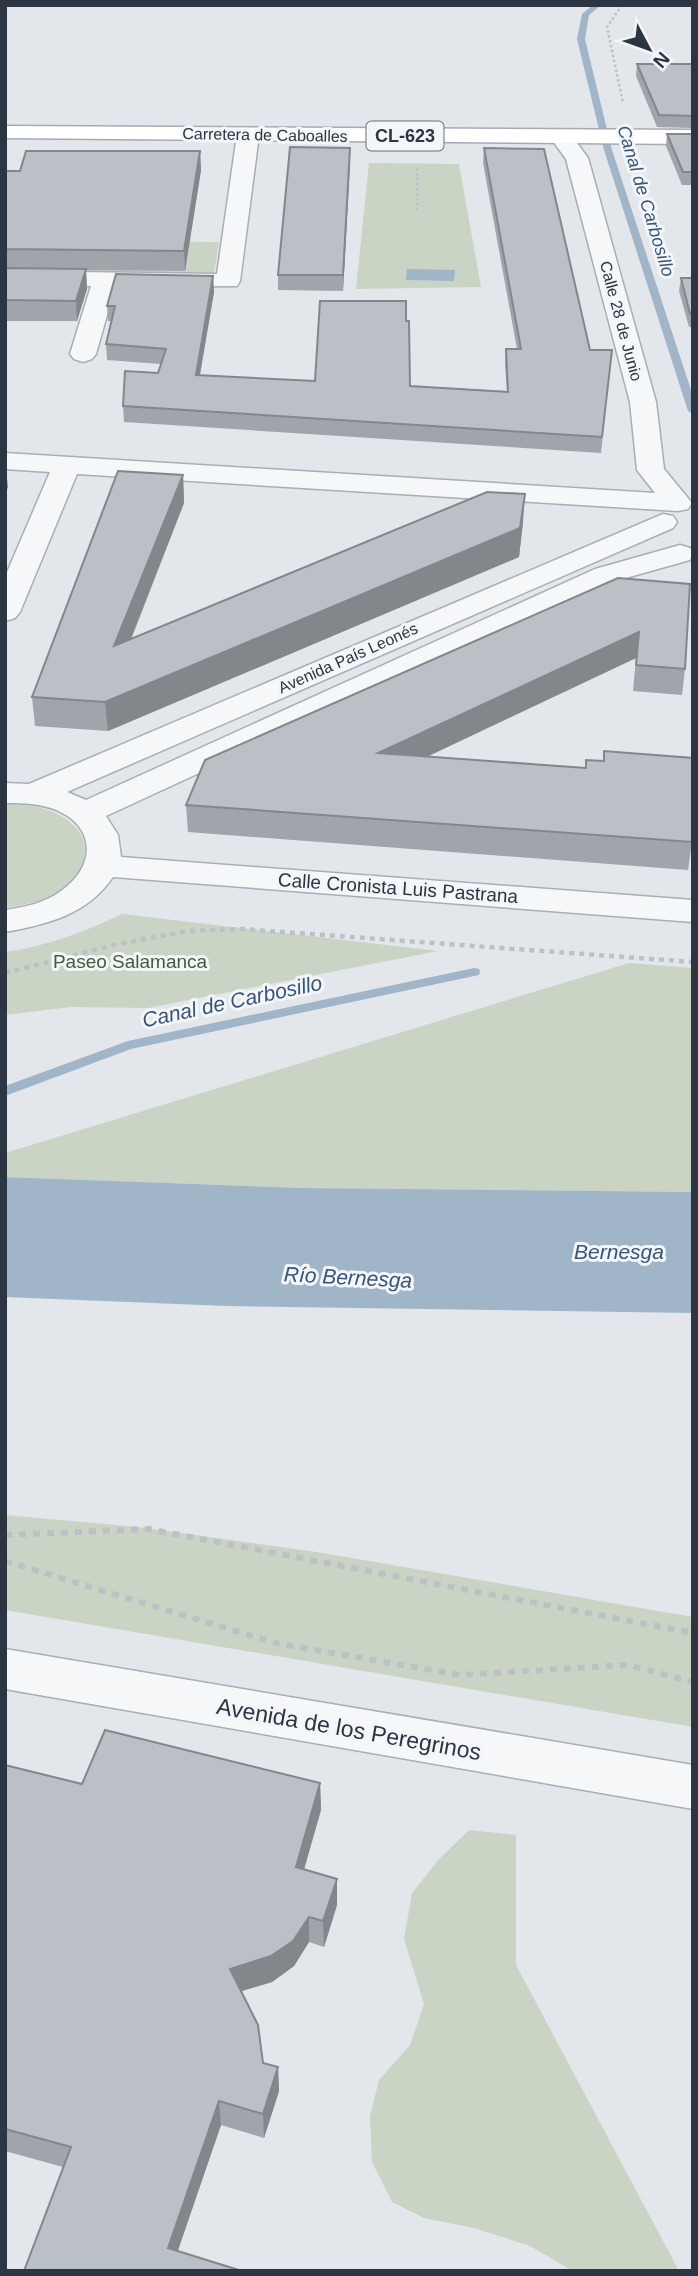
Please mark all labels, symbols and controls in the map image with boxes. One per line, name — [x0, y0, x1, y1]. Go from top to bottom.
north arrow — [614, 14, 684, 84]
text: N — [649, 48, 674, 72]
road number: CL-623 — [366, 121, 444, 150]
water label: Canal de Carbosillo — [613, 123, 679, 279]
street label: Carretera de Caboalles — [182, 125, 348, 145]
street label: Calle 28 de Junio — [597, 259, 645, 383]
street label: Avenida País Leonés — [276, 620, 420, 696]
street label: Calle Cronista Luis Pastrana — [277, 869, 519, 907]
park label: Paseo Salamanca — [53, 951, 208, 972]
water label: Canal de Carbosillo — [140, 971, 324, 1031]
water label: Bernesga — [574, 1240, 664, 1263]
water label: Río Bernesga — [283, 1262, 413, 1292]
street label: Avenida de los Peregrinos — [215, 1693, 483, 1765]

